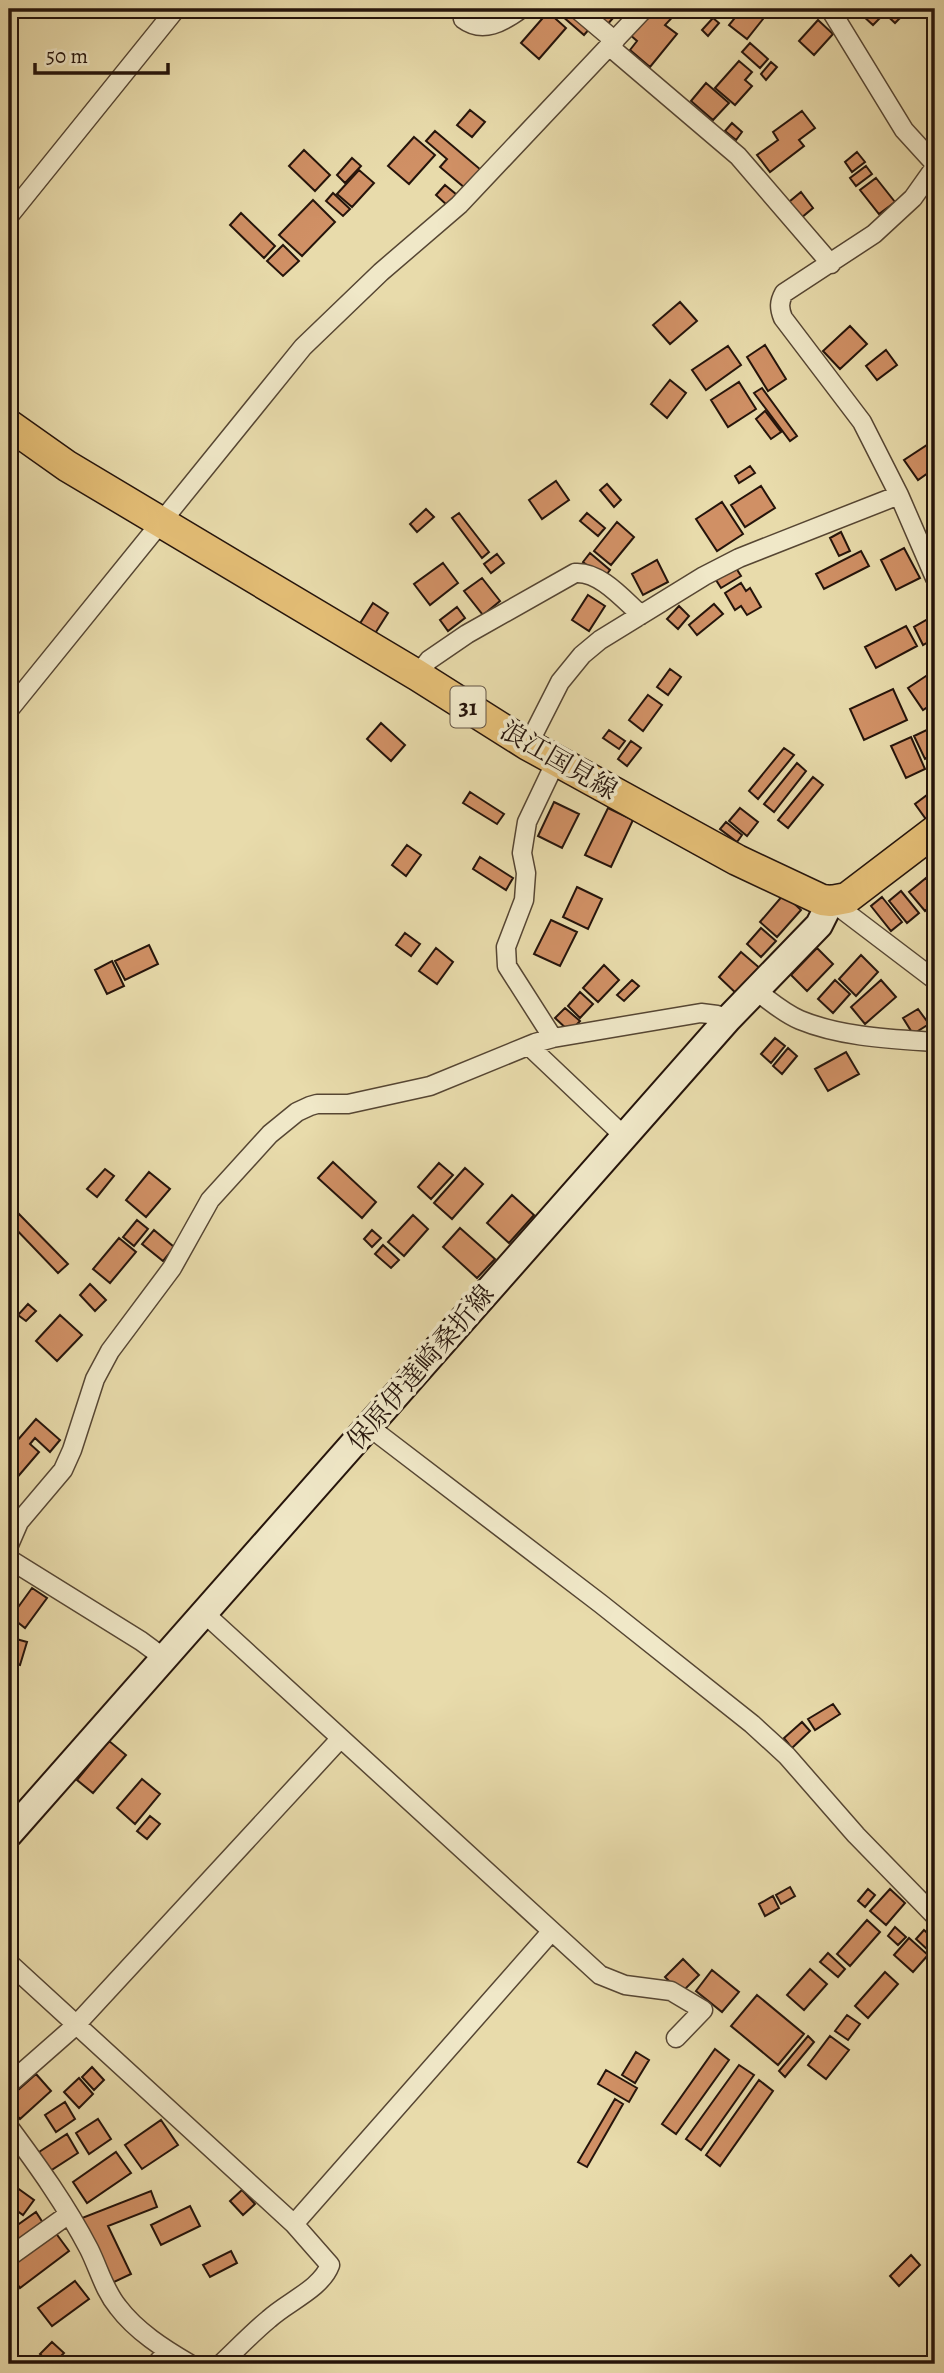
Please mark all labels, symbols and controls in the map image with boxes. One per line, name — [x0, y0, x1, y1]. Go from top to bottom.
scale bar — [35, 32, 168, 76]
text: 50 m — [46, 42, 88, 70]
road number: 31 — [450, 686, 486, 728]
street label: 浪江国見線 — [494, 713, 624, 808]
street label: 保原伊達崎桑折線 — [339, 1277, 502, 1457]

